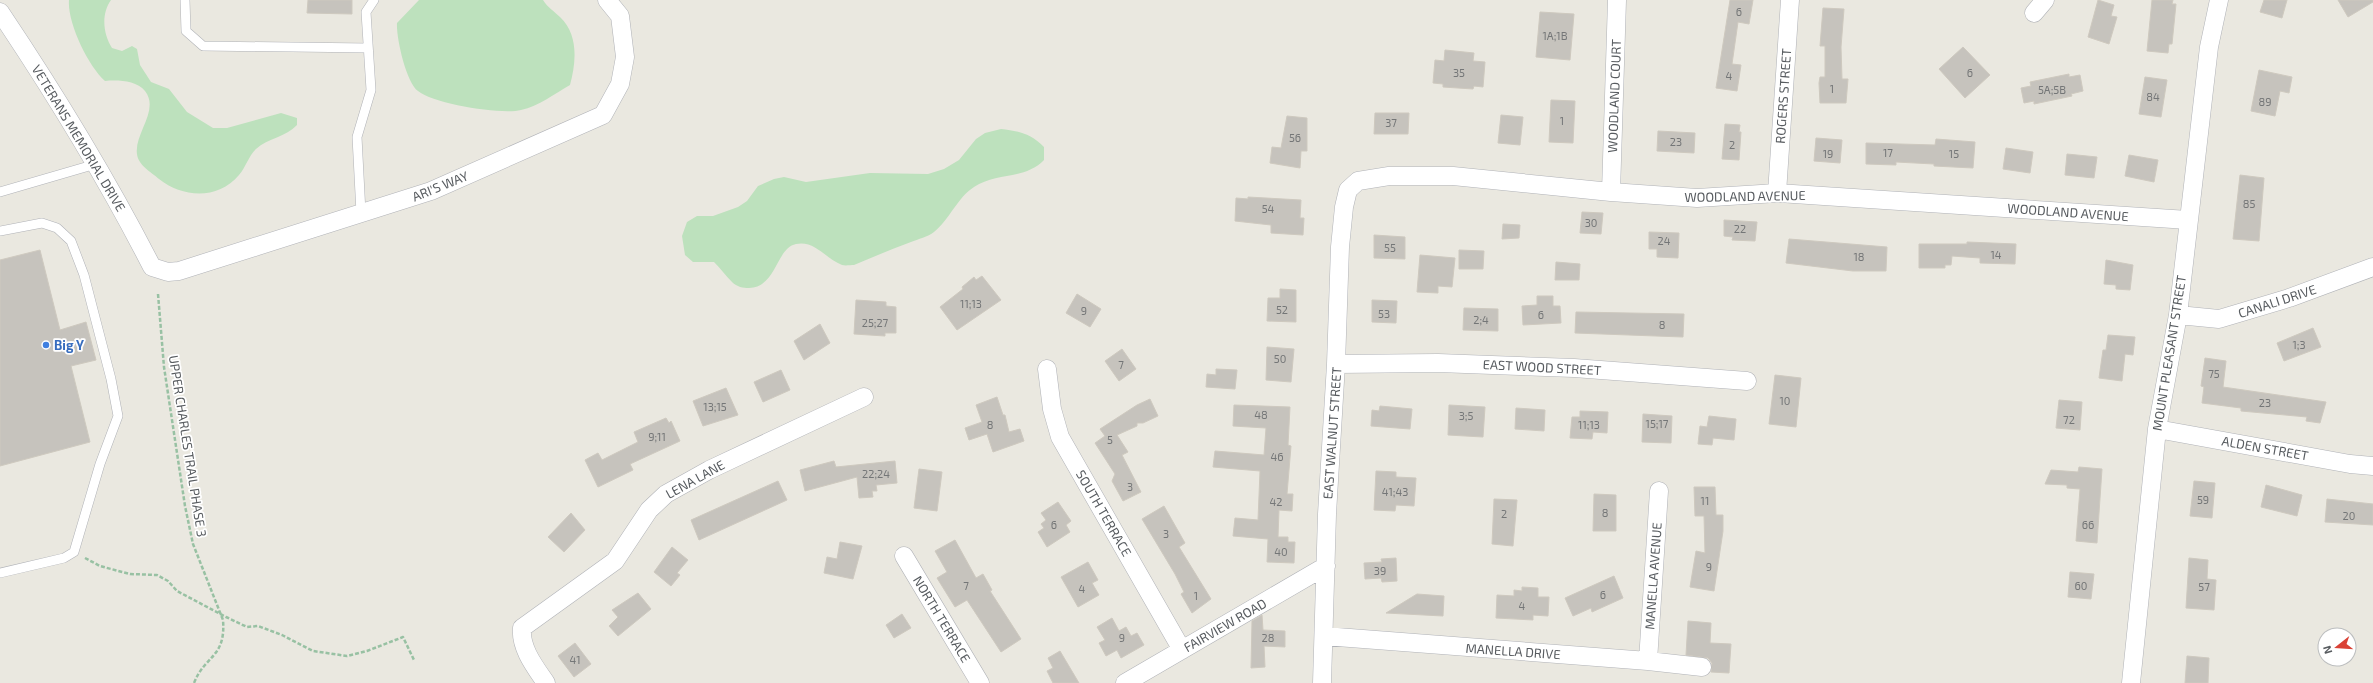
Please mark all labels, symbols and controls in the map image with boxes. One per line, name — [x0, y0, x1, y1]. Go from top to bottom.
house number: 6 — [1736, 5, 1742, 18]
house number: 1A;1B — [1542, 29, 1568, 42]
street label: WOODLAND COURT — [1604, 38, 1624, 153]
street label: ROGERS STREET — [1772, 47, 1794, 144]
street label: VETERANS MEMORIAL DRIVE — [29, 62, 129, 214]
house number: 35 — [1453, 66, 1465, 79]
house number: 6 — [1967, 66, 1973, 79]
house number: 4 — [1726, 69, 1733, 82]
house number: 1 — [1830, 82, 1834, 95]
house number: 5A;5B — [2038, 83, 2066, 96]
house number: 84 — [2146, 90, 2160, 103]
house number: 89 — [2259, 95, 2271, 108]
house number: 1 — [1560, 114, 1564, 127]
house number: 37 — [1385, 116, 1397, 129]
house number: 56 — [1289, 131, 1301, 144]
house number: 23 — [1670, 135, 1682, 148]
house number: 2 — [1729, 138, 1735, 151]
house number: 17 — [1883, 146, 1893, 159]
house number: 19 — [1823, 147, 1833, 160]
house number: 15 — [1949, 147, 1959, 160]
street label: ARI'S WAY — [410, 167, 471, 204]
street label: WOODLAND AVENUE — [1684, 187, 1806, 205]
house number: 85 — [2243, 197, 2255, 210]
street label: WOODLAND AVENUE — [2007, 200, 2129, 224]
house number: 54 — [1262, 202, 1275, 215]
house number: 30 — [1585, 216, 1597, 229]
house number: 22 — [1734, 222, 1746, 235]
house number: 24 — [1658, 234, 1671, 247]
house number: 55 — [1384, 241, 1396, 254]
house number: 14 — [1990, 248, 2002, 261]
house number: 18 — [1853, 250, 1865, 263]
street label: MOUNT PLEASANT STREET — [2149, 274, 2189, 432]
street label: CANALI DRIVE — [2236, 281, 2318, 321]
house number: 11;13 — [960, 297, 982, 310]
house number: 52 — [1276, 303, 1288, 316]
house number: 9 — [1081, 304, 1087, 317]
house number: 53 — [1378, 307, 1390, 320]
house number: 6 — [1538, 308, 1544, 321]
house number: 2;4 — [1473, 313, 1489, 326]
house number: 25;27 — [862, 316, 889, 329]
house number: 8 — [1659, 318, 1665, 331]
place label: Big Y — [54, 337, 84, 353]
house number: 1;3 — [2292, 338, 2306, 351]
marker: Big Y — [41, 340, 51, 350]
house number: 50 — [1274, 352, 1286, 365]
street label: UPPER CHARLES TRAIL PHASE 3 — [166, 354, 210, 538]
street label: EAST WOOD STREET — [1482, 356, 1602, 378]
house number: 7 — [1118, 358, 1124, 371]
street label: EAST WALNUT STREET — [1319, 366, 1345, 500]
house number: 75 — [2208, 367, 2220, 380]
house number: 10 — [1779, 394, 1791, 407]
house number: 23 — [2259, 396, 2271, 409]
house number: 13;15 — [703, 400, 727, 413]
house number: 48 — [1254, 408, 1268, 421]
house number: 3;5 — [1459, 409, 1473, 422]
house number: 72 — [2063, 413, 2075, 426]
house number: 15;17 — [1646, 417, 1669, 430]
house number: 8 — [987, 418, 993, 431]
house number: 11;13 — [1578, 418, 1600, 431]
house number: 9;11 — [648, 430, 666, 443]
house number: 5 — [1107, 433, 1113, 446]
street label: ALDEN STREET — [2220, 433, 2310, 464]
house number: 46 — [1270, 450, 1284, 463]
street label: LENA LANE — [663, 456, 727, 502]
house number: 22;24 — [862, 467, 890, 480]
street label: SOUTH TERRACE — [1073, 467, 1135, 559]
house number: 3 — [1127, 480, 1133, 493]
house number: 41;43 — [1382, 485, 1408, 498]
house number: 59 — [2197, 493, 2209, 506]
house number: 11 — [1701, 494, 1709, 507]
house number: 42 — [1270, 495, 1282, 508]
house number: 8 — [1602, 506, 1608, 519]
house number: 2 — [1501, 507, 1507, 520]
house number: 20 — [2343, 509, 2355, 522]
house number: 6 — [1051, 518, 1057, 531]
house number: 66 — [2082, 518, 2094, 531]
street label: MANELLA AVENUE — [1641, 522, 1665, 630]
house number: 3 — [1163, 527, 1169, 540]
house number: 40 — [1274, 545, 1288, 558]
house number: 9 — [1706, 560, 1712, 573]
house number: 39 — [1374, 564, 1386, 577]
street label: NORTH TERRACE — [910, 573, 974, 665]
house number: 7 — [963, 579, 969, 592]
house number: 60 — [2075, 579, 2087, 592]
house number: 57 — [2198, 580, 2210, 593]
house number: 4 — [1079, 582, 1086, 595]
house number: 6 — [1600, 588, 1606, 601]
house number: 1 — [1194, 589, 1198, 602]
street label: FAIRVIEW ROAD — [1181, 595, 1269, 655]
house number: 4 — [1519, 599, 1526, 612]
north arrow — [2317, 627, 2357, 667]
house number: 9 — [1119, 631, 1125, 644]
house number: 28 — [1262, 631, 1274, 644]
street label: MANELLA DRIVE — [1465, 640, 1561, 662]
text: N — [2320, 644, 2334, 656]
house number: 41 — [569, 653, 581, 666]

